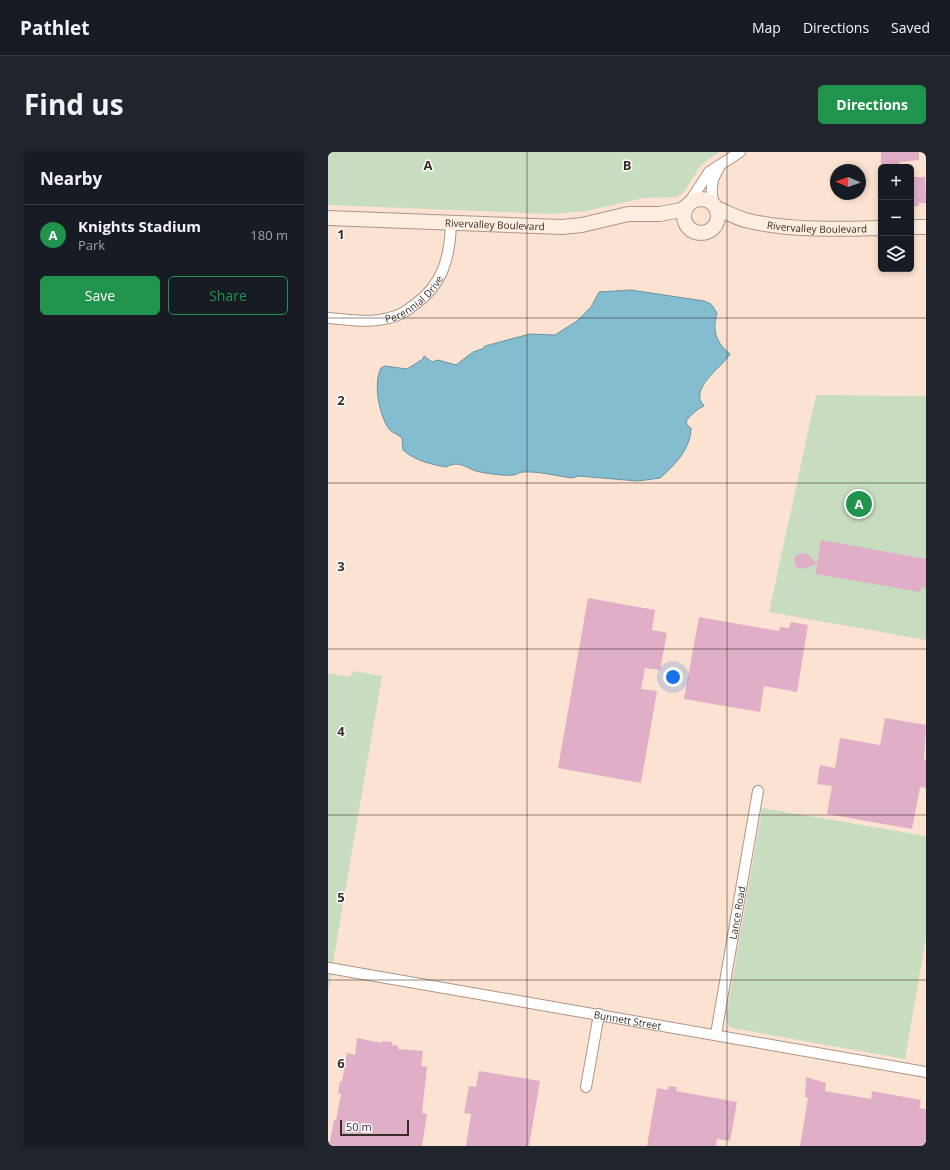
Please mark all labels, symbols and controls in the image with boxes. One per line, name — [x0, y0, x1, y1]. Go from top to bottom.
text: Pathlet — [20, 15, 89, 41]
text: Map — [752, 18, 781, 37]
text: Directions — [803, 18, 869, 37]
text: Saved — [891, 18, 930, 37]
text: Find us — [24, 85, 124, 123]
button: Directions — [818, 85, 926, 124]
text: A — [424, 156, 433, 174]
text: B — [623, 156, 632, 174]
north arrow — [830, 164, 866, 200]
map controls — [878, 164, 914, 272]
button: + — [878, 164, 914, 200]
text: Nearby — [40, 167, 102, 190]
button: − — [878, 200, 914, 236]
text: Knights Stadium — [78, 216, 201, 236]
street label: Rivervalley Boulevard — [445, 216, 545, 233]
street label: Rivervalley Boulevard — [766, 218, 867, 236]
text: 1 — [337, 225, 345, 243]
text: A — [49, 226, 57, 244]
text: 180 m — [250, 226, 288, 244]
text: Park — [78, 236, 105, 254]
button: layers — [878, 236, 914, 272]
street label: Perennial Drive — [383, 273, 446, 326]
button: Save — [40, 276, 160, 315]
button: Share — [168, 276, 288, 315]
text: 2 — [337, 391, 345, 409]
pin: A — [846, 489, 872, 519]
text: 3 — [337, 557, 345, 575]
your location — [663, 667, 683, 687]
text: 4 — [337, 722, 345, 740]
street label: Lance Road — [725, 885, 748, 941]
text: 5 — [337, 888, 345, 906]
street label: Bunnett Street — [593, 1007, 663, 1033]
text: 6 — [337, 1054, 345, 1072]
scale bar — [340, 1118, 409, 1137]
text: 50 m — [346, 1119, 372, 1134]

